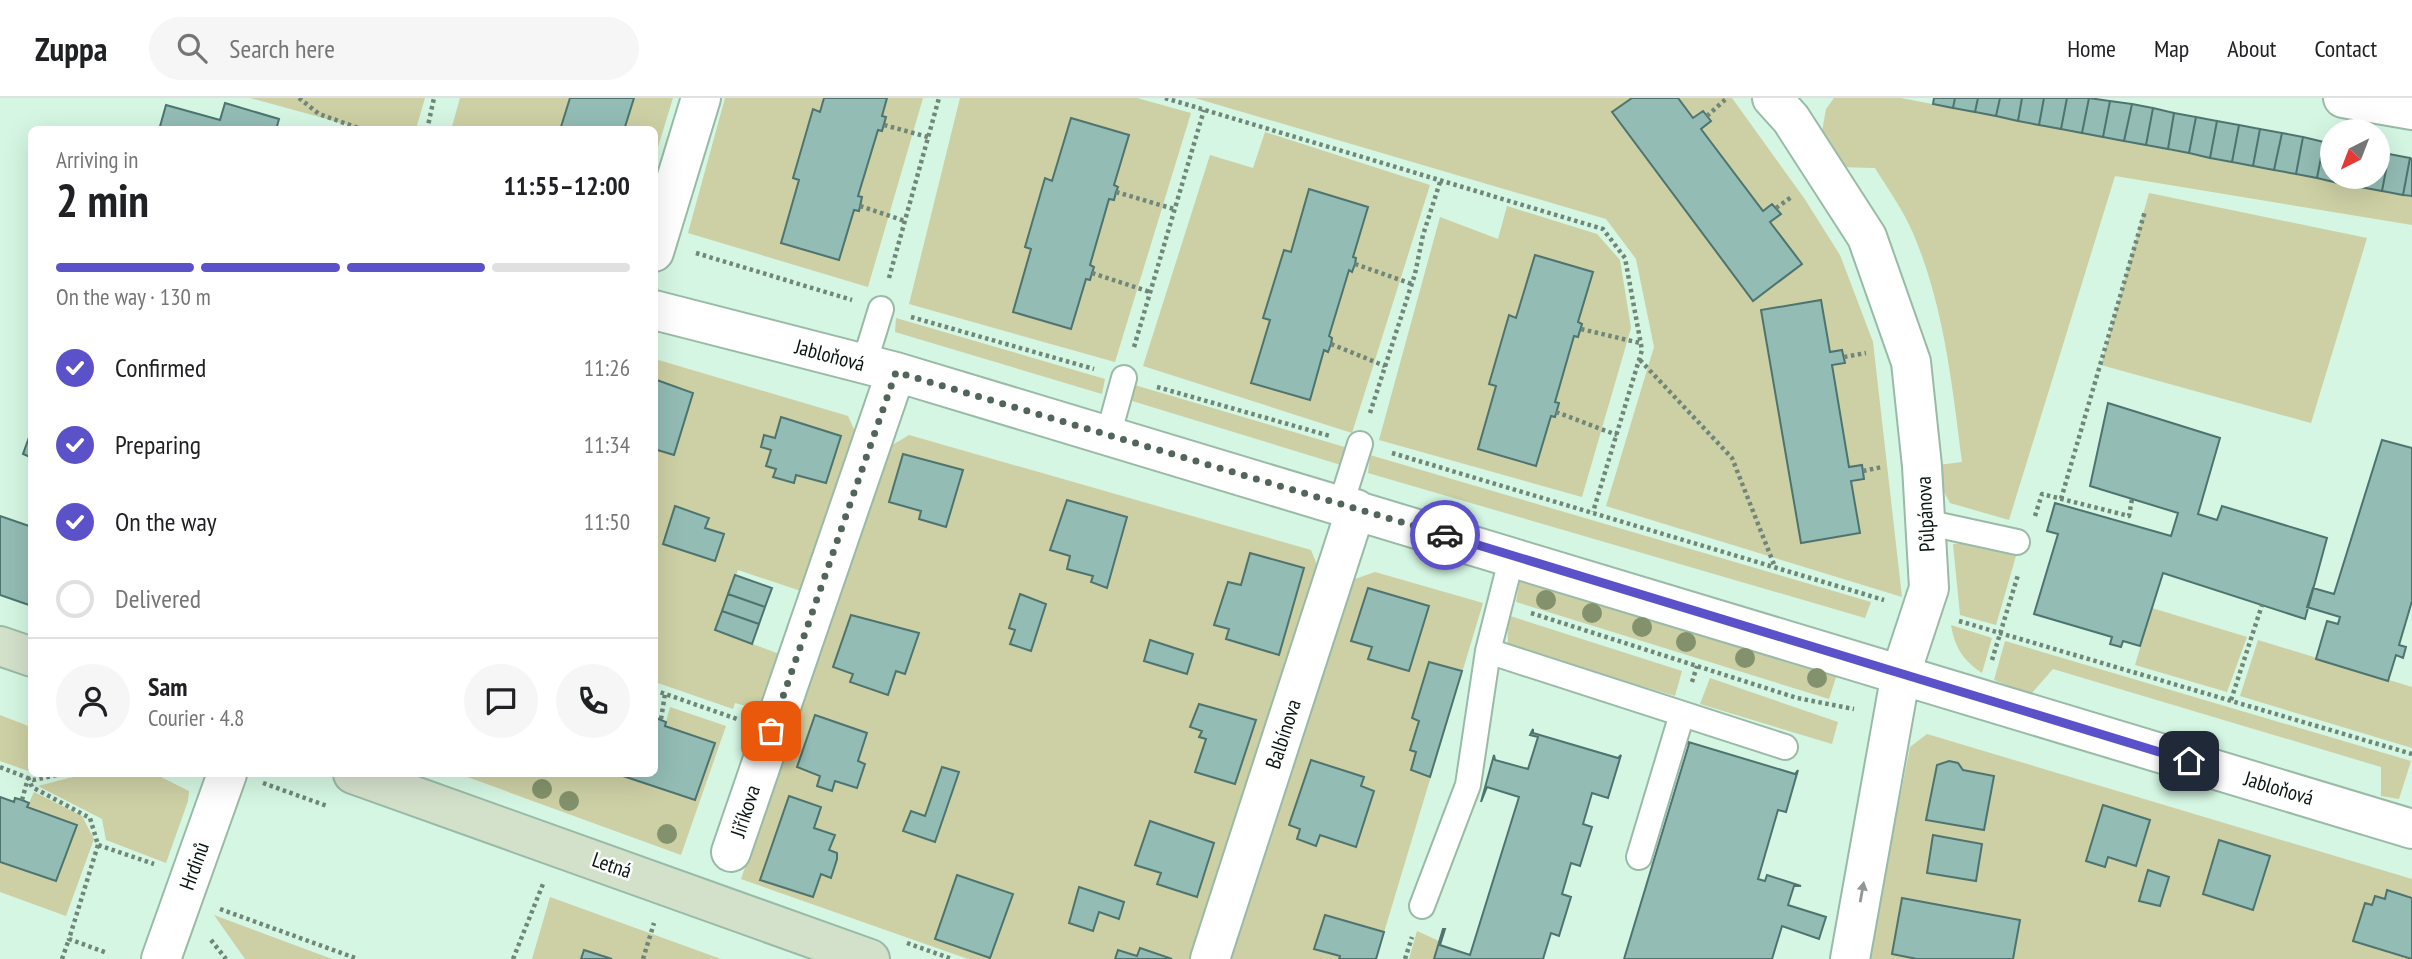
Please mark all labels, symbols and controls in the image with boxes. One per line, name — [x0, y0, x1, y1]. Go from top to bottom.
search box — [149, 17, 639, 80]
text: Zuppa — [35, 27, 107, 70]
icon: search — [173, 29, 211, 67]
text: Search here — [229, 32, 335, 65]
text: Home — [2067, 33, 2116, 64]
text: Map — [2154, 33, 2189, 64]
text: About — [2227, 33, 2276, 64]
text: Contact — [2314, 33, 2377, 64]
north arrow — [2320, 119, 2390, 189]
map controls — [2320, 119, 2390, 189]
text: Arriving in — [56, 145, 138, 174]
text: 11:55–12:00 — [503, 169, 630, 202]
text: 2 min — [56, 170, 149, 230]
text: On the way · 130 m — [56, 282, 211, 311]
street label: Jabloňová — [791, 332, 868, 377]
icon: check — [56, 349, 94, 387]
text: Confirmed — [115, 351, 206, 384]
text: 11:26 — [584, 353, 630, 382]
icon: check — [56, 426, 94, 464]
text: Preparing — [115, 428, 201, 461]
text: 11:34 — [584, 430, 630, 459]
street label: Půlpánova — [1910, 476, 1940, 552]
courier — [1410, 500, 1480, 570]
icon: check — [56, 503, 94, 541]
text: On the way — [115, 505, 217, 538]
text: 11:50 — [584, 507, 630, 536]
icon: car — [1426, 516, 1464, 554]
text: Delivered — [115, 582, 201, 615]
button: person — [56, 664, 130, 738]
button: chat — [464, 664, 538, 738]
button: phone — [556, 664, 630, 738]
text: Sam — [148, 670, 187, 703]
street label: Balbínova — [1259, 696, 1307, 772]
pin — [741, 701, 801, 761]
text: Courier · 4.8 — [148, 703, 244, 732]
icon: bag — [752, 712, 790, 750]
pin — [2159, 731, 2219, 791]
icon: home — [2170, 742, 2208, 780]
street label: Jabloňová — [2240, 764, 2317, 811]
street label: Jiříkova — [724, 781, 766, 841]
street label: Hrdinů — [173, 838, 215, 894]
street label: Letná — [589, 846, 635, 884]
one-way arrow — [1857, 881, 1868, 903]

